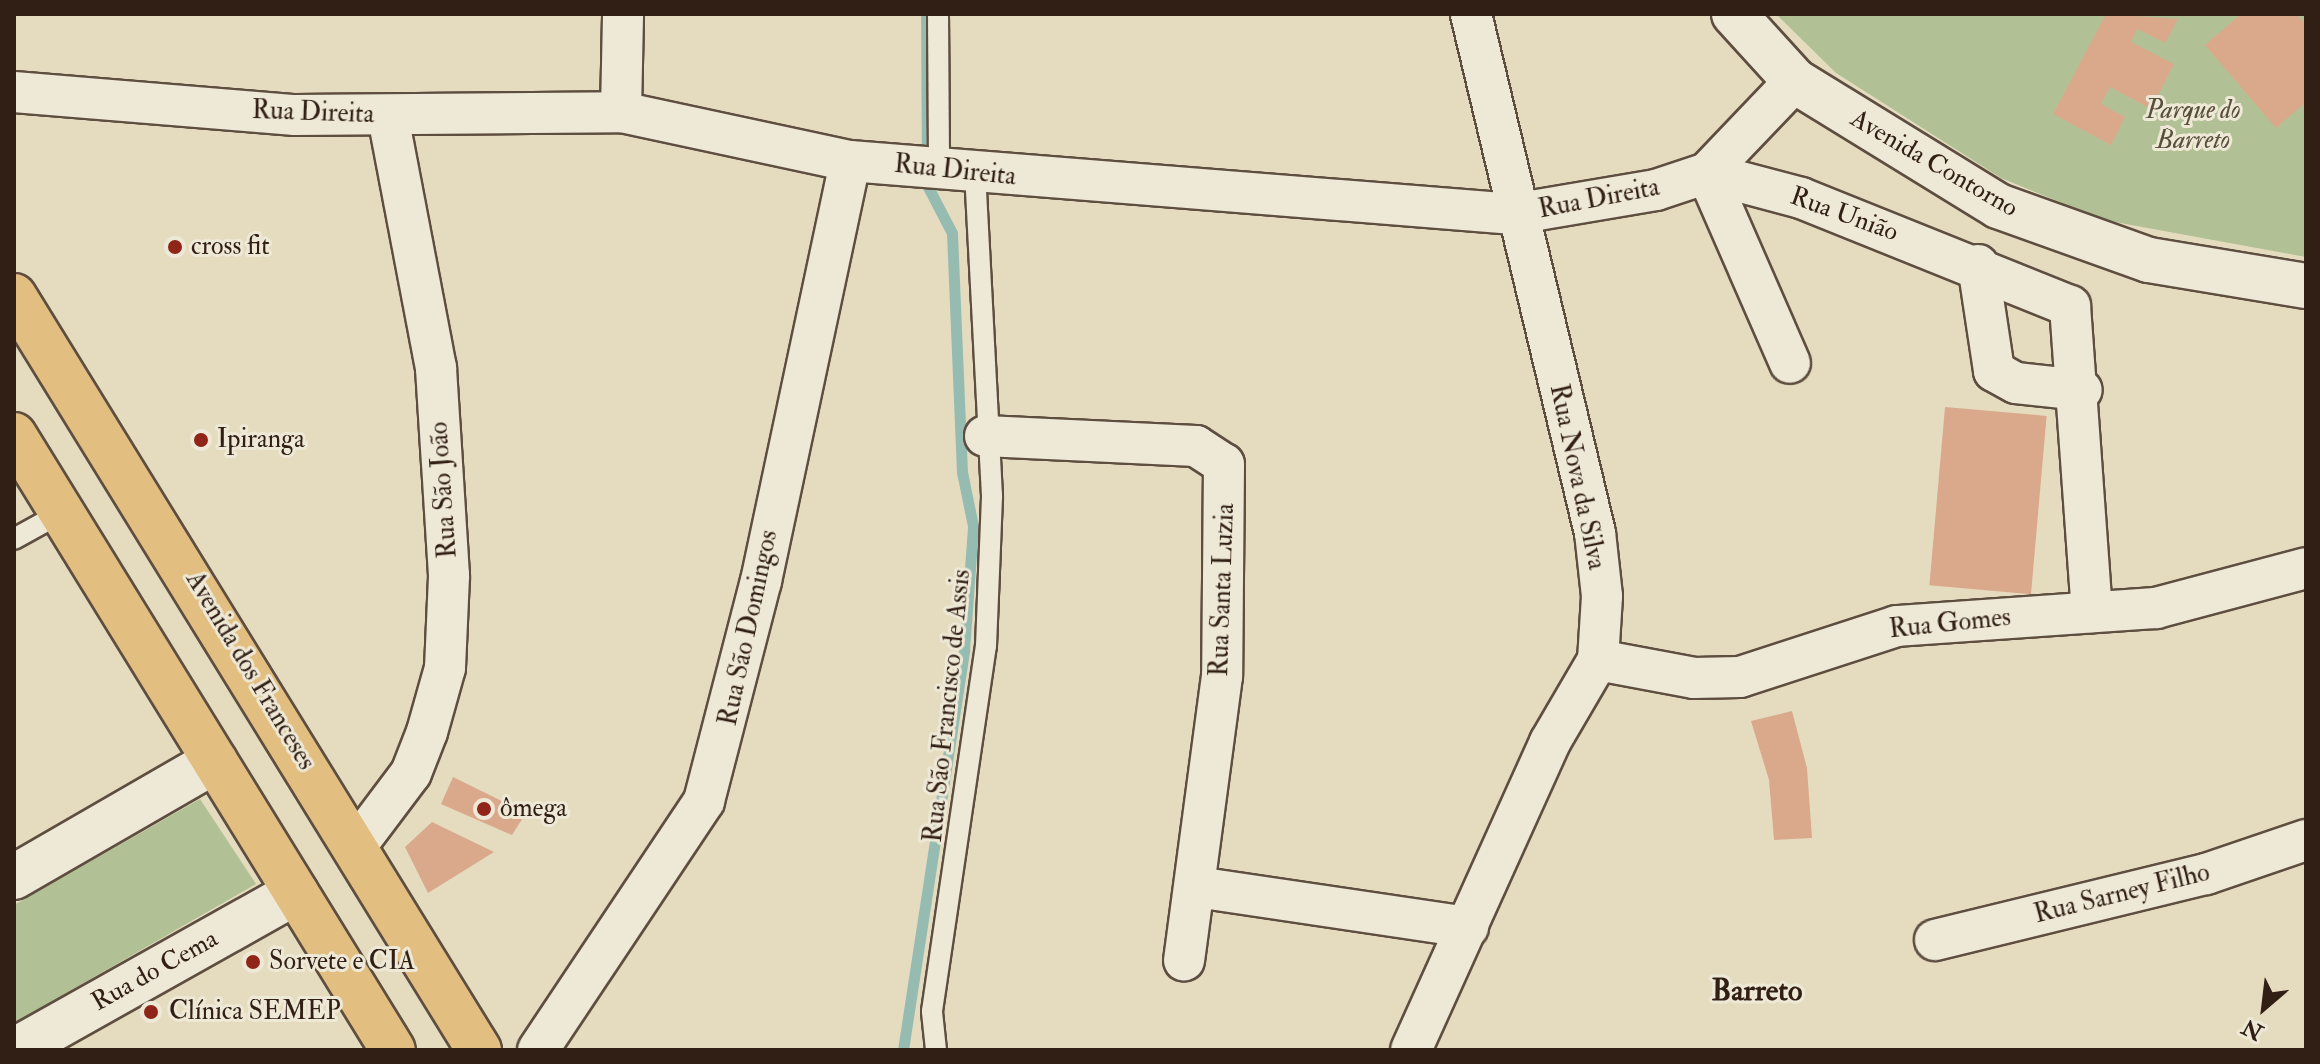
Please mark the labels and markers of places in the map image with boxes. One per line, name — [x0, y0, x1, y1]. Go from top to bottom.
place label: cross fit — [191, 231, 270, 263]
marker: cross fit — [166, 238, 184, 256]
place label: Ipiranga — [217, 424, 305, 456]
marker: Ipiranga — [192, 431, 210, 449]
place label: ômega — [500, 793, 567, 825]
marker: ômega — [475, 800, 493, 818]
place label: Sorvete e CIA — [269, 946, 415, 978]
marker: Sorvete e CIA — [244, 953, 262, 971]
place label: Clínica SEMEP — [169, 996, 341, 1028]
marker: Clínica SEMEP — [140, 1001, 162, 1023]

